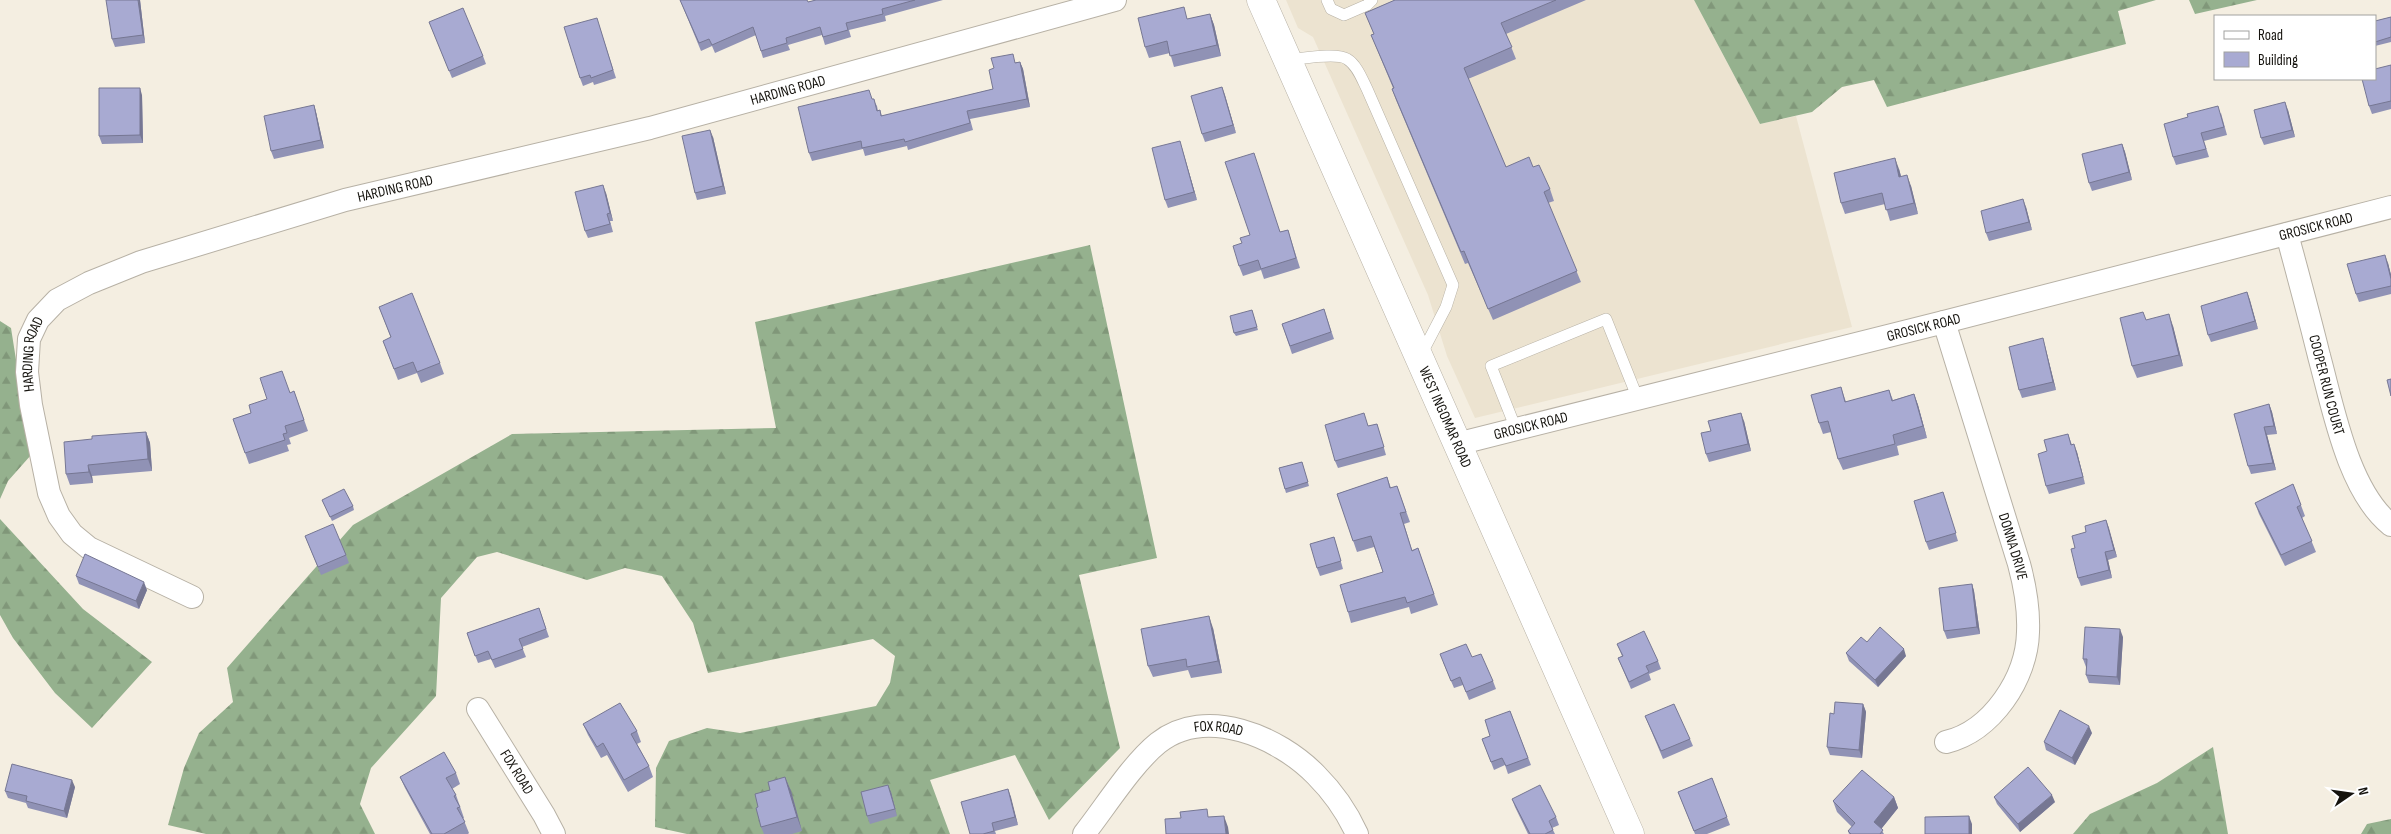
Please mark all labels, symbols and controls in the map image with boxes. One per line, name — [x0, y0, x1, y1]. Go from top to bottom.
legend — [2214, 15, 2376, 80]
text: Road — [2258, 26, 2283, 45]
text: Building — [2258, 51, 2298, 70]
street label: HARDING ROAD — [748, 71, 827, 109]
street label: HARDING ROAD — [355, 170, 435, 206]
street label: GROSICK ROAD — [2277, 208, 2355, 245]
street label: GROSICK ROAD — [1885, 309, 1963, 346]
street label: HARDING ROAD — [17, 313, 48, 393]
street label: COOPER RUN COURT — [2305, 333, 2349, 437]
street label: WEST INGOMAR ROAD — [1415, 363, 1476, 471]
street label: GROSICK ROAD — [1492, 407, 1570, 444]
street label: DONNA DRIVE — [1994, 511, 2032, 582]
street label: FOX ROAD — [1193, 716, 1245, 740]
street label: FOX ROAD — [496, 746, 538, 798]
north arrow — [2326, 769, 2376, 819]
text: N — [2354, 786, 2372, 797]

